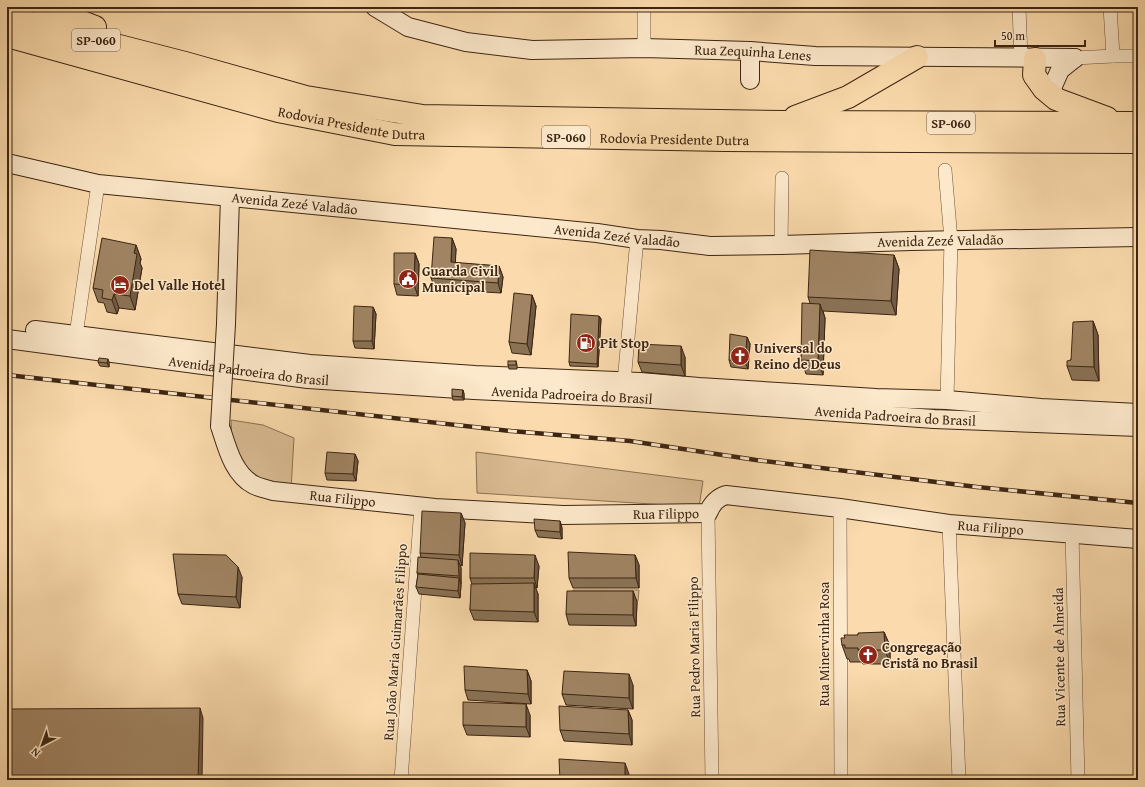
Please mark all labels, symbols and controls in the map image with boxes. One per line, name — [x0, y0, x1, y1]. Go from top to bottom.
scale bar — [995, 22, 1085, 48]
text: 50 m — [1001, 27, 1025, 44]
road number: SP-060 — [72, 29, 120, 51]
street label: Rua Zequinha Lenes — [694, 39, 812, 66]
street label: Rodovia Presidente Dutra — [276, 101, 426, 145]
road number: SP-060 — [927, 112, 975, 134]
road number: SP-060 — [542, 126, 590, 148]
street label: Rodovia Presidente Dutra — [600, 128, 750, 150]
street label: Avenida Zezé Valadão — [231, 187, 359, 219]
street label: Avenida Zezé Valadão — [553, 219, 681, 252]
street label: Avenida Zezé Valadão — [877, 229, 1004, 252]
place label: Guarda Civil Municipal — [422, 261, 499, 297]
public building icon: Guarda Civil Municipal — [397, 268, 419, 290]
hotel icon: Del Valle Hotel — [109, 274, 131, 296]
place label: Del Valle Hotel — [134, 275, 226, 295]
fuel station icon: Pit Stop — [575, 332, 597, 354]
place label: Pit Stop — [600, 333, 649, 353]
place label: Universal do Reino de Deus — [754, 338, 841, 374]
church icon: Universal do Reino de Deus — [729, 345, 751, 367]
street label: Avenida Padroeira do Brasil — [167, 351, 330, 390]
street label: Avenida Padroeira do Brasil — [491, 381, 653, 409]
street label: Avenida Padroeira do Brasil — [814, 401, 976, 431]
street label: Rua Filippo — [309, 485, 377, 512]
street label: Rua Filippo — [633, 503, 699, 524]
street label: Rua Filippo — [957, 515, 1024, 540]
street label: Rua João Maria Guimarães Filippo — [378, 543, 412, 741]
street label: Rua Pedro Maria Filippo — [683, 576, 705, 718]
street label: Rua Minervinha Rosa — [814, 581, 834, 706]
street label: Rua Vicente de Almeida — [1048, 587, 1070, 727]
place label: Congregação Cristã no Brasil — [882, 637, 979, 673]
church icon: Congregação Cristã no Brasil — [857, 644, 879, 666]
north arrow — [22, 725, 62, 765]
text: N — [27, 744, 43, 761]

